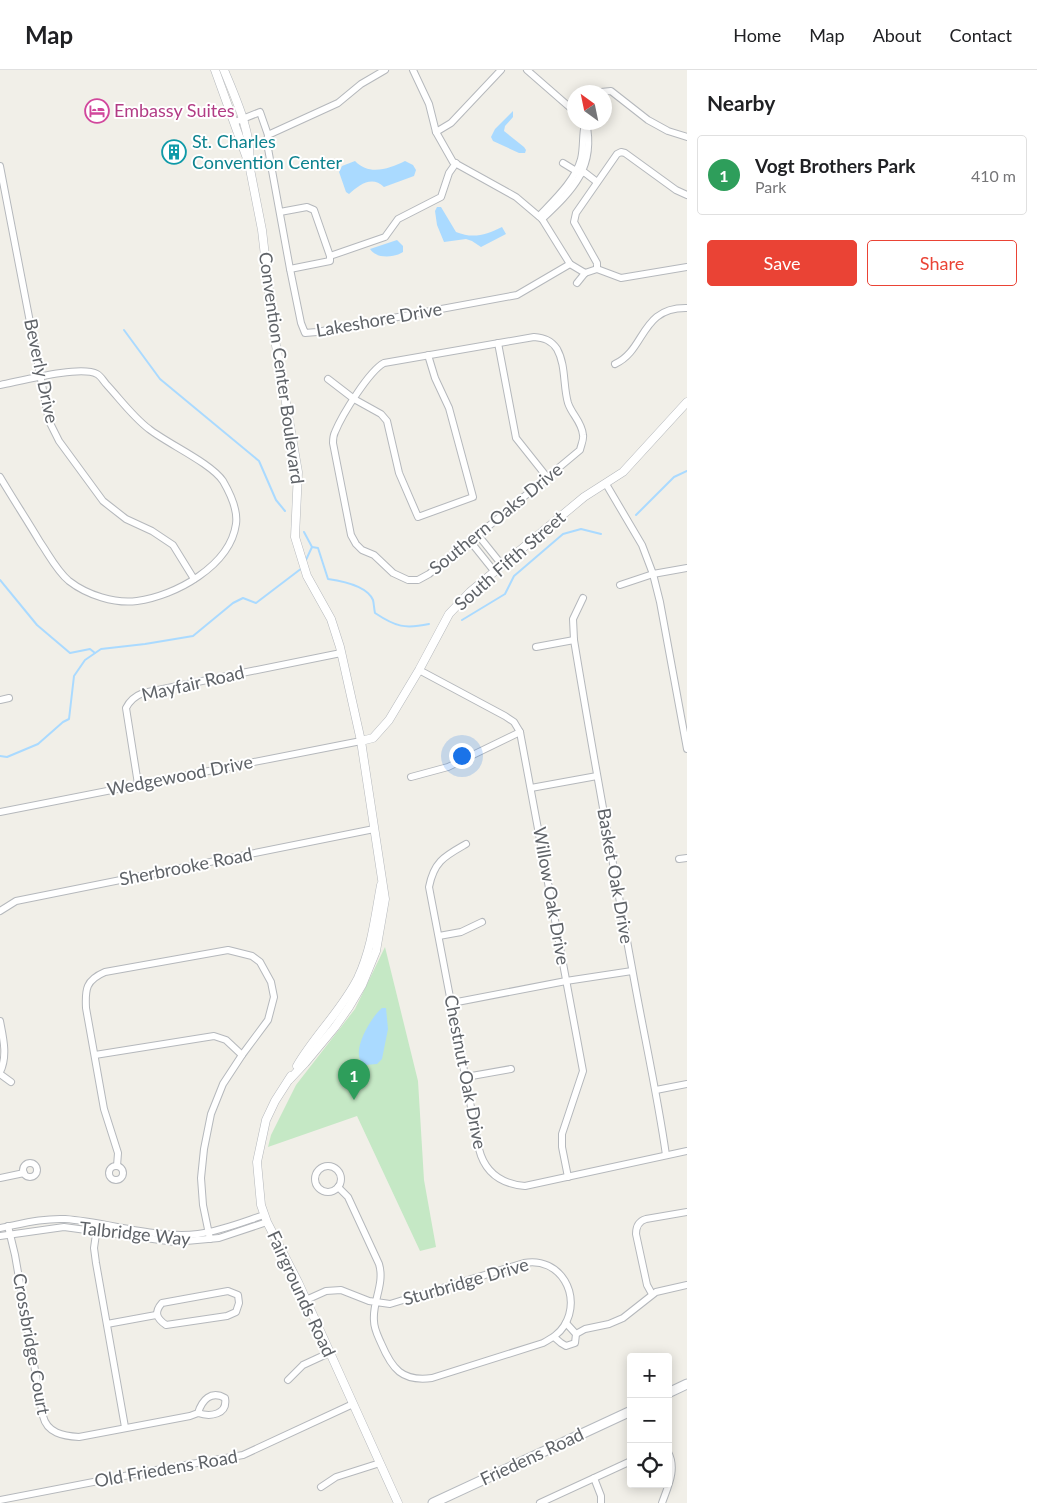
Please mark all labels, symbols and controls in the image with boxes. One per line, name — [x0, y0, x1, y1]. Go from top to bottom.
text: Map — [25, 20, 73, 49]
text: Home — [733, 24, 781, 46]
text: Map — [809, 24, 845, 46]
text: About — [873, 24, 922, 46]
text: Contact — [950, 24, 1012, 46]
north arrow — [567, 85, 612, 130]
text: Nearby — [707, 90, 775, 115]
hotel icon: Embassy Suites — [84, 98, 110, 124]
place label: Embassy Suites — [114, 99, 235, 121]
place label: St. Charles Convention Center — [192, 130, 342, 173]
building icon: St. Charles Convention Center — [161, 139, 187, 165]
text: Vogt Brothers Park — [755, 154, 915, 177]
text: 1 — [719, 166, 729, 185]
text: 410 m — [971, 166, 1016, 185]
text: Park — [755, 177, 786, 196]
button: Save — [707, 240, 857, 286]
button: Share — [867, 240, 1017, 286]
street label: Convention Center Boulevard — [255, 251, 309, 485]
street label: Lakeshore Drive — [314, 297, 444, 341]
street label: Beverly Drive — [20, 316, 64, 425]
street label: Southern Oaks Drive — [424, 458, 566, 579]
street label: South Fifth Street — [449, 506, 570, 614]
street label: Mayfair Road — [139, 661, 246, 706]
your location — [449, 743, 475, 769]
street label: Wedgewood Drive — [105, 750, 254, 800]
street label: Basket Oak Drive — [593, 806, 639, 945]
street label: Willow Oak Drive — [529, 825, 575, 966]
street label: Sherbrooke Road — [117, 842, 254, 890]
street label: Chestnut Oak Drive — [440, 993, 492, 1151]
pin: 1 — [338, 1059, 370, 1100]
street label: Talbridge Way — [78, 1216, 192, 1250]
street label: Fairgrounds Road — [263, 1227, 341, 1360]
street label: Sturbridge Drive — [400, 1253, 531, 1309]
street label: Crossbridge Court — [9, 1271, 55, 1417]
map controls — [627, 1353, 672, 1488]
button: + — [627, 1353, 672, 1398]
button: − — [627, 1398, 672, 1443]
street label: Friedens Road — [476, 1423, 587, 1490]
button: locate — [627, 1443, 672, 1488]
street label: Old Friedens Road — [93, 1445, 239, 1491]

